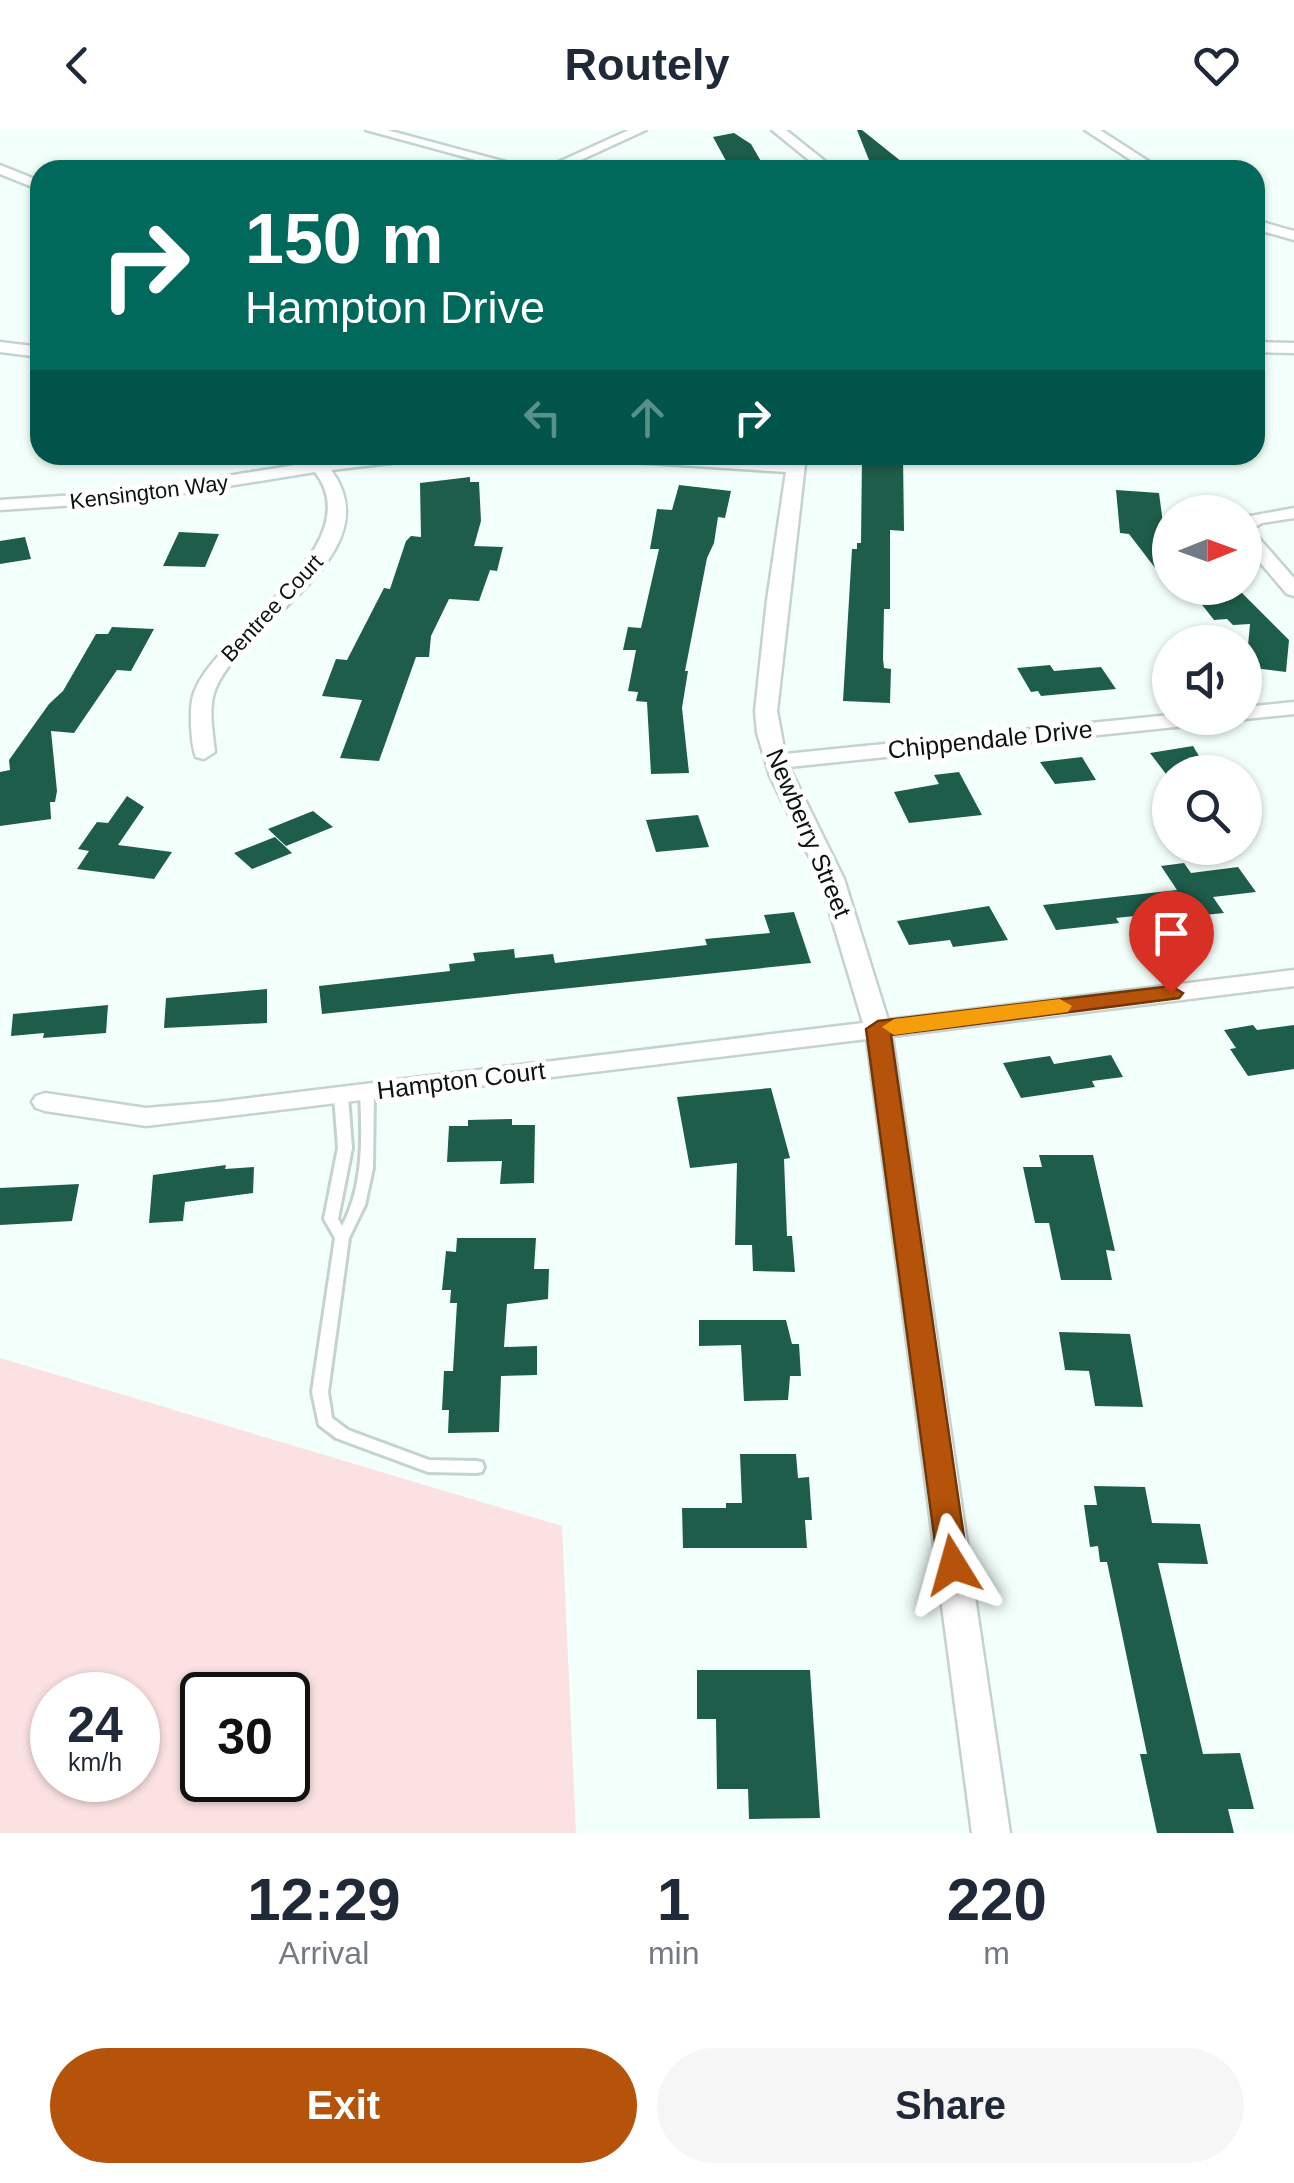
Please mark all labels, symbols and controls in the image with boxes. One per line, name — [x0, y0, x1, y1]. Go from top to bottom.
icon: back — [50, 38, 105, 93]
icon: heart — [1189, 38, 1244, 93]
text: Routely — [564, 39, 730, 90]
icon: right — [80, 200, 210, 330]
text: 150 m — [245, 200, 443, 278]
text: Hampton Drive — [245, 282, 545, 333]
icon: left — [515, 390, 570, 445]
icon: ahead — [620, 390, 675, 445]
icon: right — [725, 390, 780, 445]
street label: Kensington Way — [68, 470, 230, 514]
north arrow — [1152, 495, 1262, 605]
map controls — [1152, 495, 1262, 865]
street label: Bentree Court — [216, 549, 328, 667]
button: sound — [1152, 625, 1262, 735]
street label: Chippendale Drive — [886, 714, 1094, 764]
street label: Newberry Street — [761, 744, 857, 922]
button: search — [1152, 755, 1262, 865]
pin — [1129, 891, 1214, 994]
icon: arrive — [1144, 906, 1199, 961]
street label: Hampton Court — [375, 1056, 547, 1104]
position arrow — [901, 1513, 1005, 1617]
speed limit sign: 30 — [180, 1672, 310, 1802]
text: 24 — [67, 1697, 123, 1753]
text: km/h — [68, 1748, 122, 1776]
text: 12:29 — [247, 1866, 401, 1933]
text: 1 — [657, 1866, 690, 1933]
text: 220 — [947, 1866, 1047, 1933]
text: Arrival — [279, 1935, 369, 1971]
text: min — [648, 1935, 699, 1971]
text: m — [983, 1935, 1010, 1971]
button: Exit — [50, 2048, 637, 2163]
button: Share — [657, 2048, 1244, 2163]

